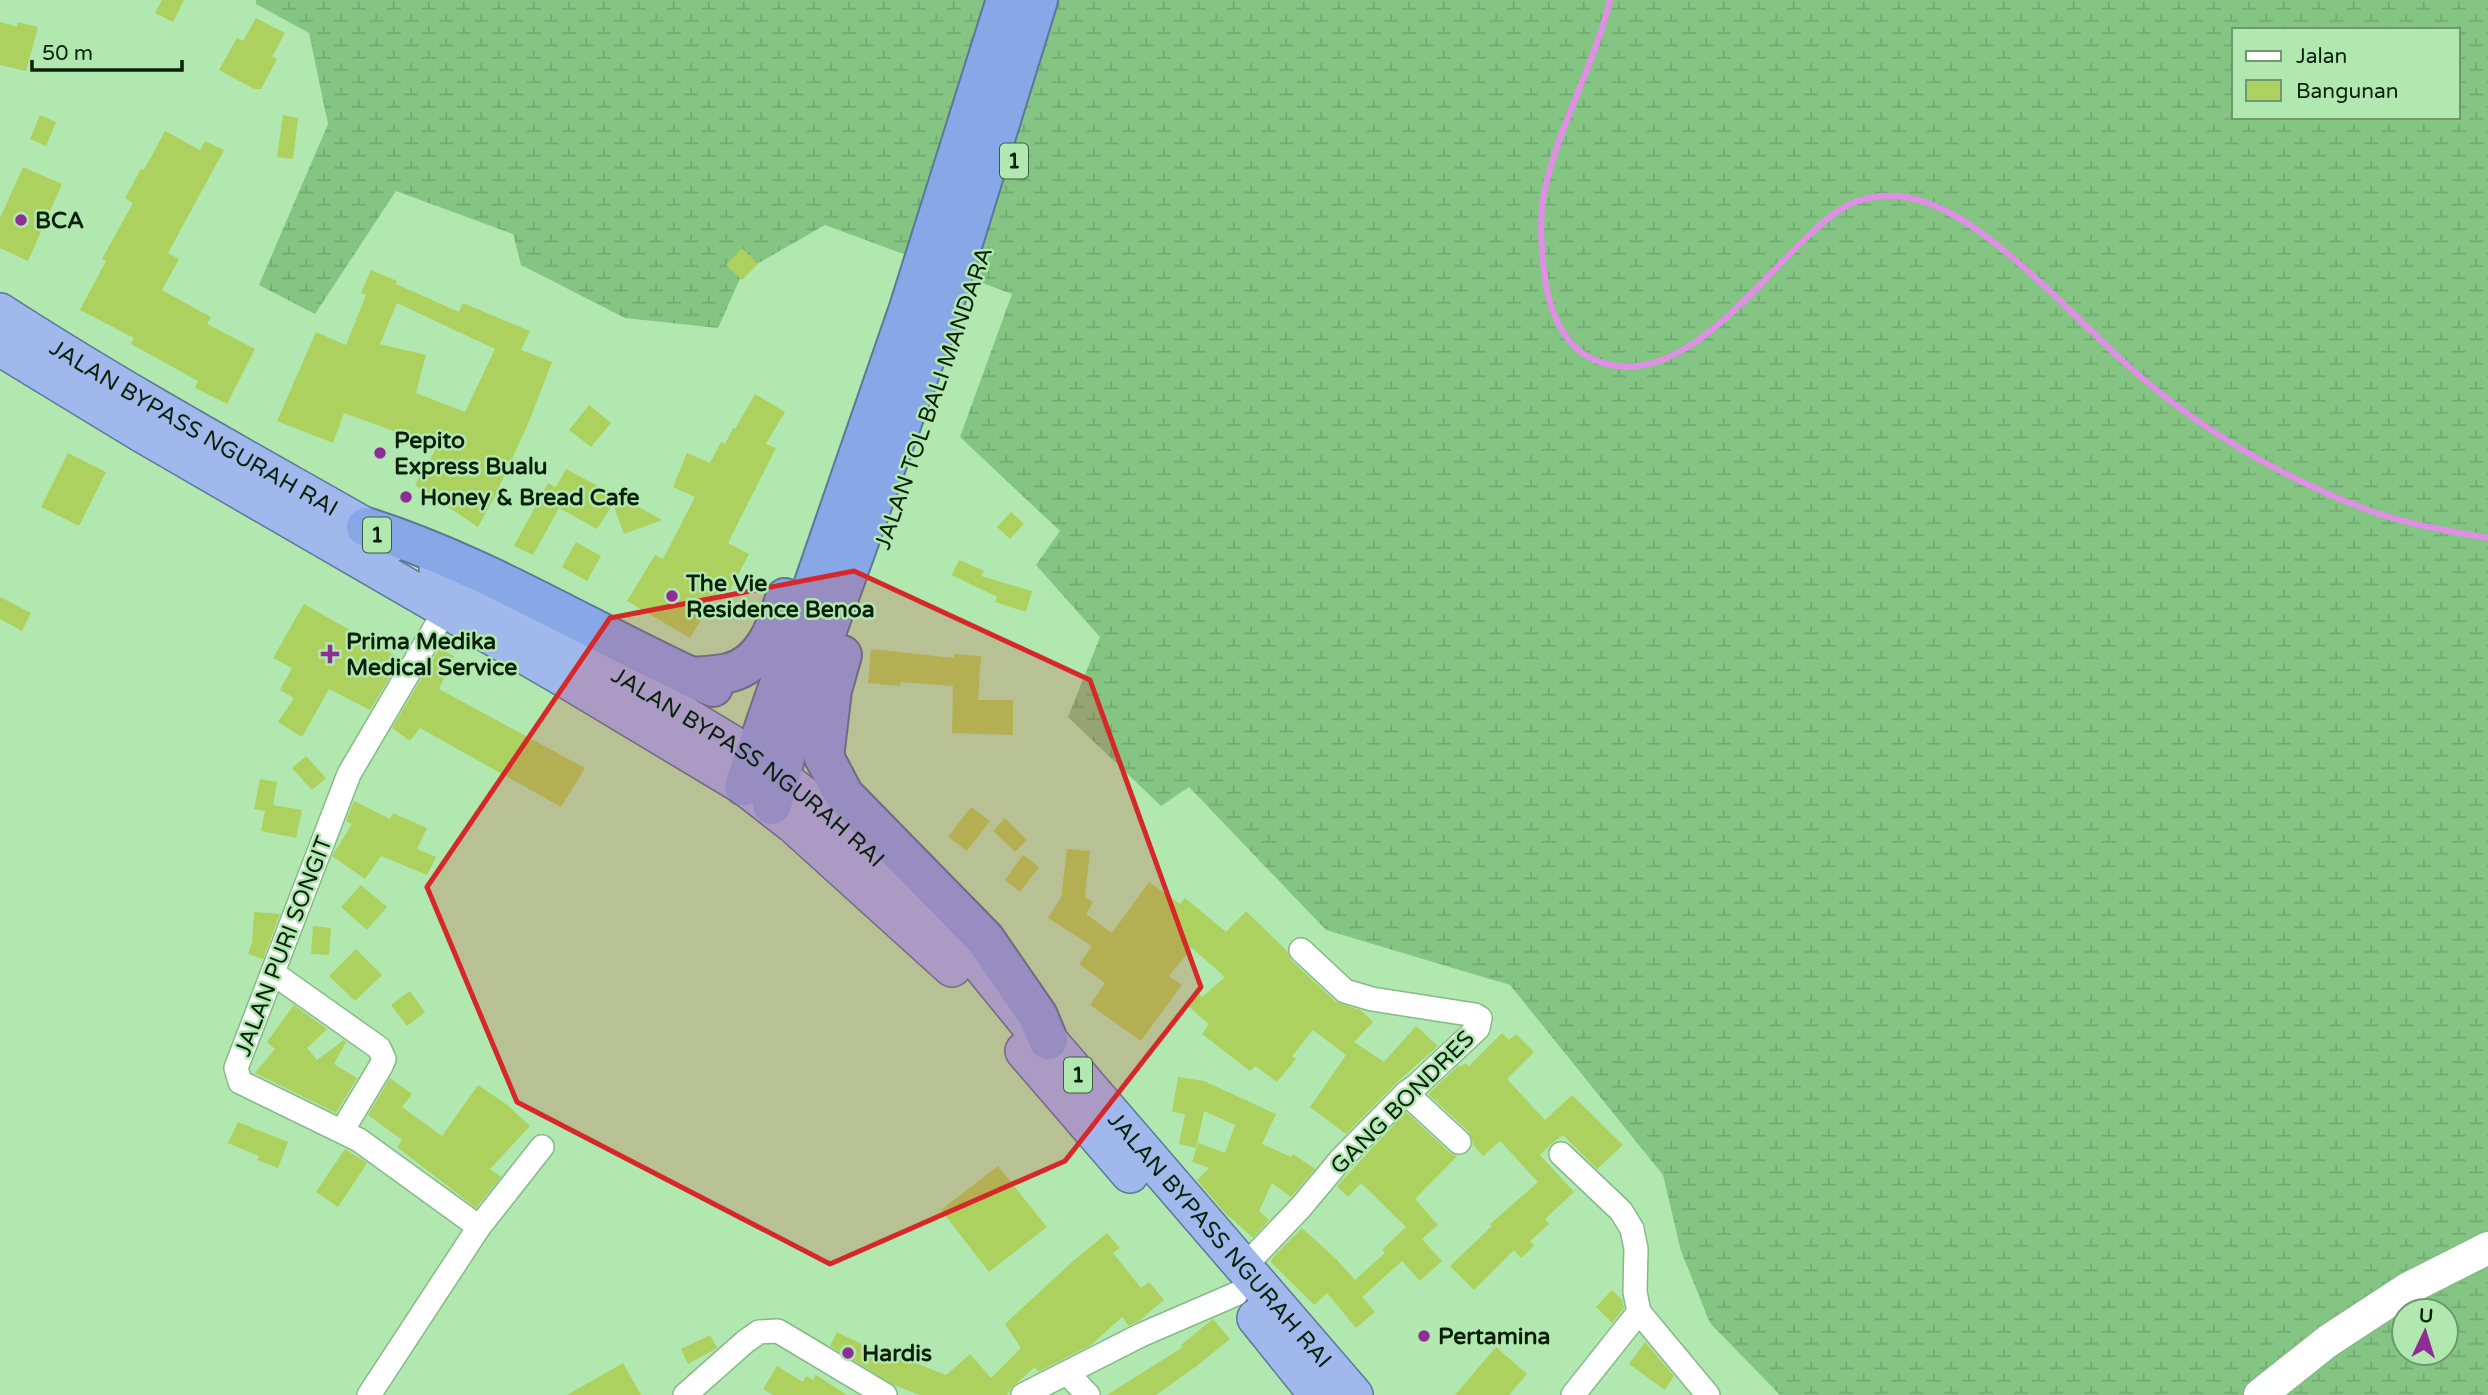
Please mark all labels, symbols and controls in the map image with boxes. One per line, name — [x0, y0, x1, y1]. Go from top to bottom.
scale bar — [32, 28, 182, 72]
legend — [2232, 28, 2460, 119]
text: 50 m — [42, 41, 93, 66]
text: Jalan — [2296, 44, 2347, 69]
text: Bangunan — [2296, 79, 2399, 104]
road number: 1 — [1000, 144, 1028, 178]
place label: BCA — [35, 207, 84, 235]
marker: BCA — [13, 212, 29, 228]
street label: JALAN TOL BALI MANDARA — [869, 243, 999, 553]
street label: JALAN BYPASS NGURAH RAI — [44, 334, 343, 523]
place label: Pepito Express Bualu — [394, 427, 548, 481]
marker: Pepito Express Bualu — [372, 445, 388, 461]
place label: Honey & Bread Cafe — [420, 484, 640, 512]
marker: Honey & Bread Cafe — [398, 489, 414, 505]
road number: 1 — [363, 518, 391, 552]
place label: The Vie Residence Benoa — [685, 570, 875, 624]
marker: The Vie Residence Benoa — [664, 588, 680, 604]
place label: Prima Medika Medical Service — [346, 628, 517, 682]
marker: Prima Medika Medical Service — [320, 644, 340, 664]
street label: JALAN BYPASS NGURAH RAI — [606, 662, 890, 873]
street label: JALAN PURI SONGIT — [229, 832, 339, 1060]
street label: GANG BONDRES — [1325, 1025, 1480, 1180]
road number: 1 — [1064, 1058, 1092, 1092]
street label: JALAN BYPASS NGURAH RAI — [1101, 1107, 1337, 1374]
north arrow — [2390, 1297, 2460, 1367]
text: U — [2418, 1305, 2434, 1328]
place label: Pertamina — [1438, 1323, 1550, 1351]
marker: Pertamina — [1416, 1328, 1432, 1344]
place label: Hardis — [862, 1340, 932, 1368]
marker: Hardis — [840, 1345, 856, 1361]

